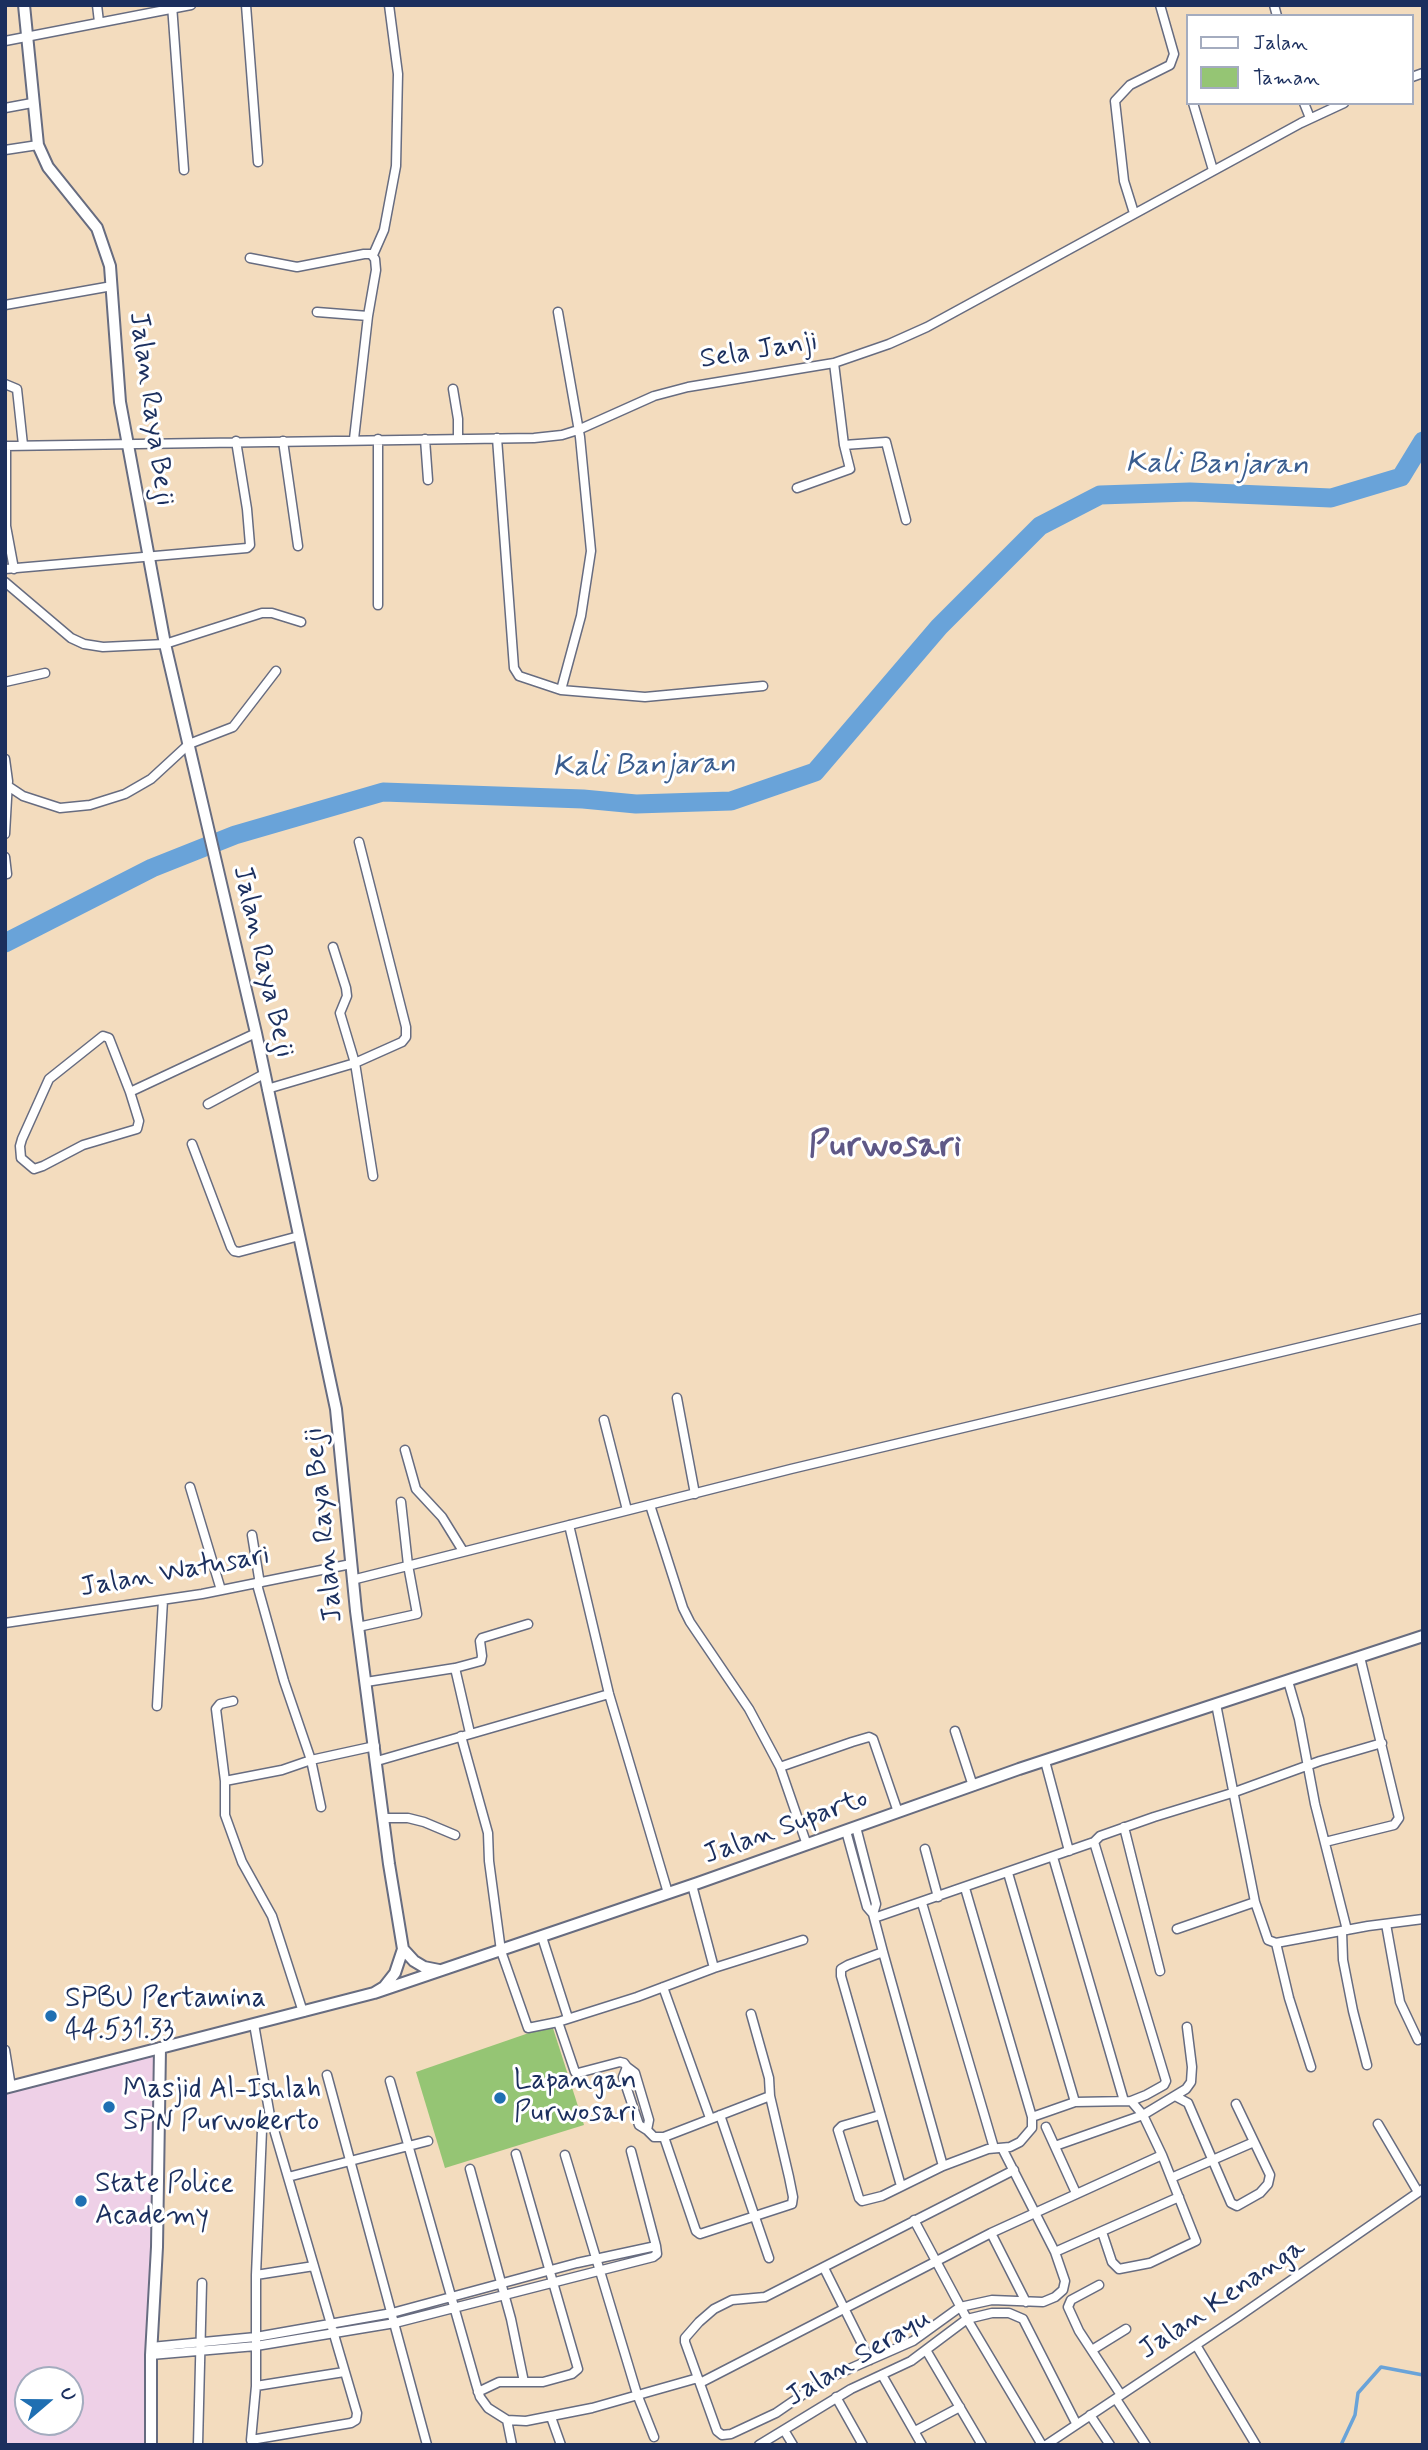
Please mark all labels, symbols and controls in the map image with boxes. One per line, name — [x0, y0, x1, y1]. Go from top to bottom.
legend — [1186, 14, 1414, 105]
text: Jalan — [1253, 29, 1308, 57]
text: Taman — [1253, 64, 1320, 92]
street label: Jalan Raya Beji — [120, 310, 180, 508]
street label: Sela Janji — [698, 326, 820, 378]
water label: Kali Banjaran — [1125, 446, 1309, 486]
water label: Kali Banjaran — [552, 747, 736, 787]
street label: Jalan Raya Beji — [224, 863, 300, 1061]
district label: Purwosari — [809, 1127, 961, 1169]
street label: Jalan Raya Beji — [298, 1426, 352, 1624]
street label: Jalan Watusari — [78, 1540, 272, 1606]
street label: Jalan Suparto — [699, 1783, 873, 1873]
place label: SPBU Pertamina 44.531.33 — [65, 1983, 266, 2049]
marker: SPBU Pertamina 44.531.33 — [43, 2008, 59, 2024]
place label: Lapangan Purwosari — [514, 2065, 637, 2131]
place label: Masjid Al-Ishlah SPN Purwokerto — [123, 2074, 321, 2140]
marker: Lapangan Purwosari — [492, 2090, 508, 2106]
marker: Masjid Al-Ishlah SPN Purwokerto — [101, 2099, 117, 2115]
place label: State Police Academy — [95, 2168, 234, 2234]
marker: State Police Academy — [73, 2193, 89, 2209]
street label: Jalan Kenanga — [1133, 2232, 1313, 2368]
street label: Jalan Serayu — [781, 2303, 937, 2415]
north arrow — [14, 2366, 84, 2436]
text: U — [53, 2384, 81, 2404]

